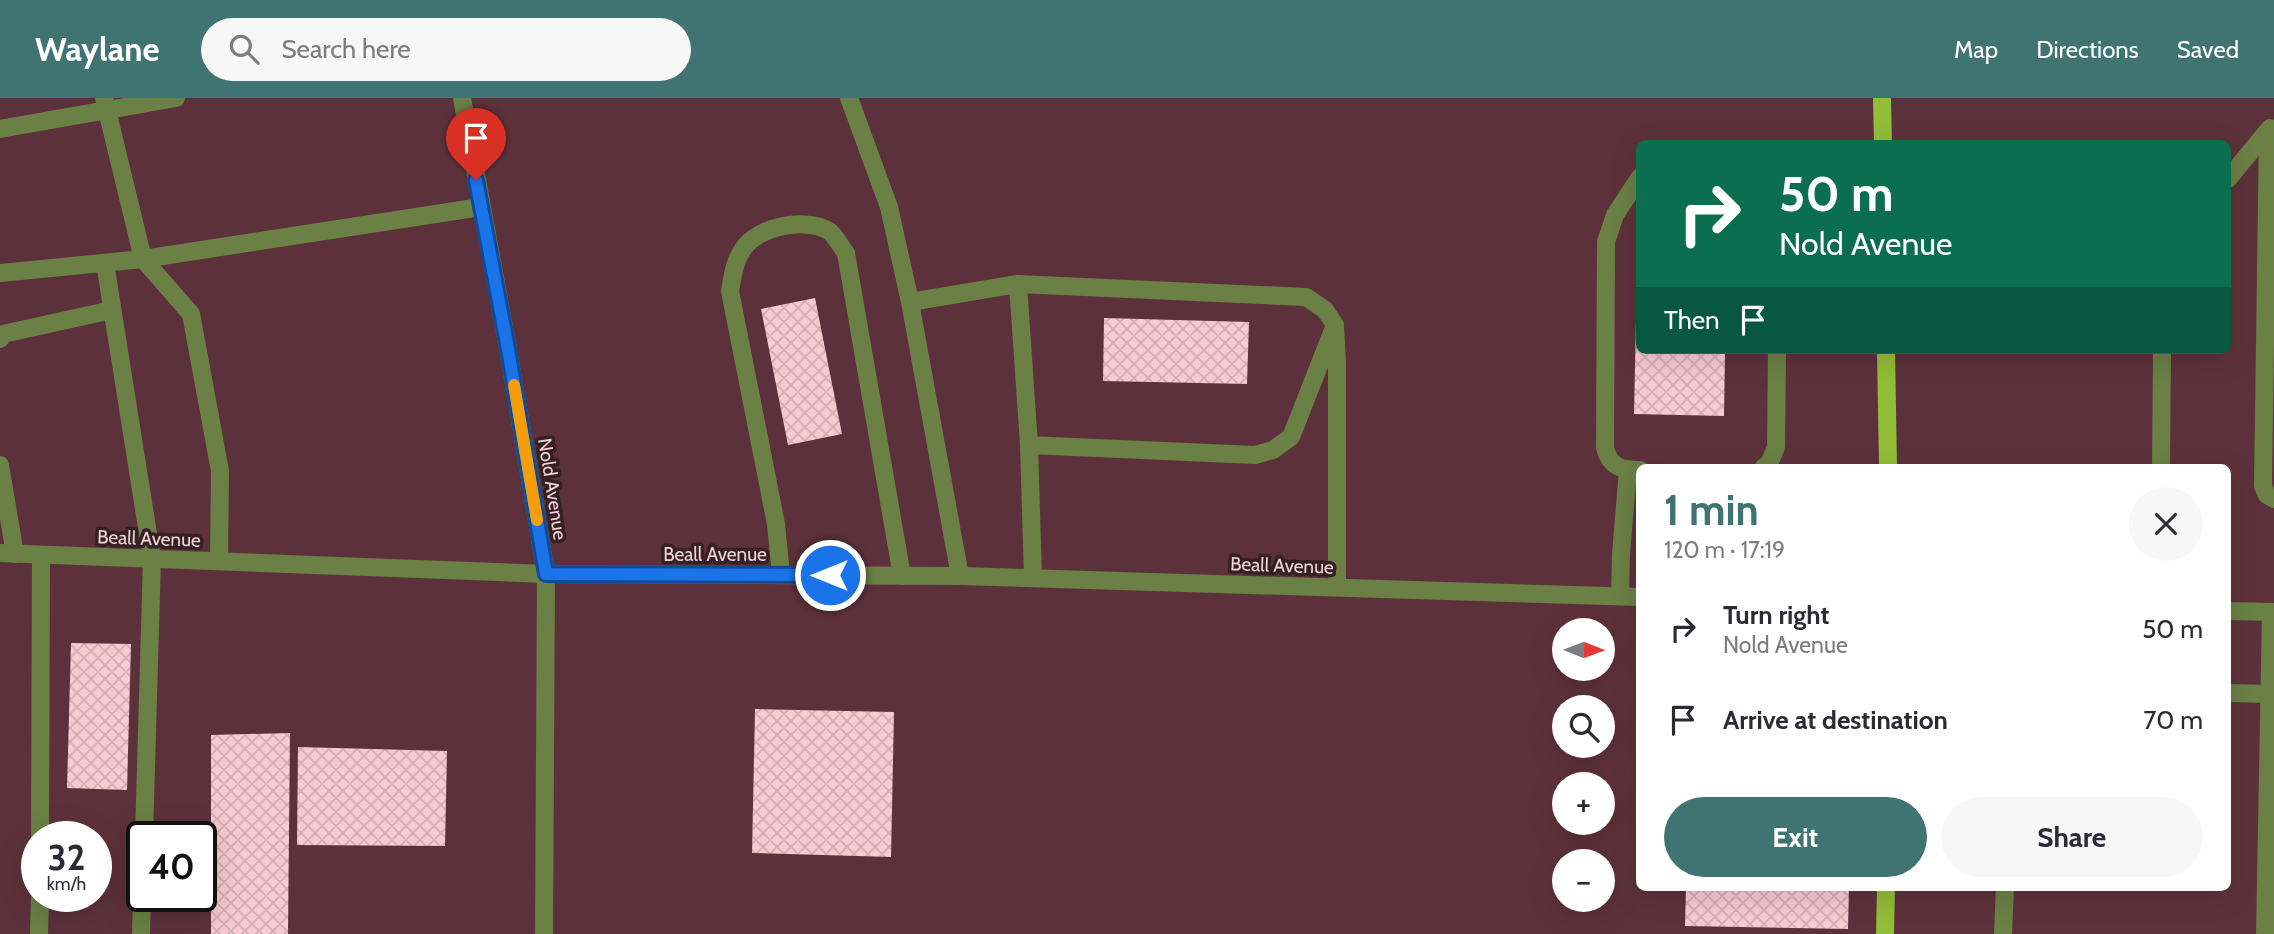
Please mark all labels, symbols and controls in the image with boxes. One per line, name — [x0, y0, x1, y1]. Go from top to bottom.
search box — [201, 18, 691, 81]
text: Waylane — [35, 29, 159, 69]
icon: search — [225, 30, 263, 68]
text: Search here — [281, 33, 411, 65]
text: Map — [1954, 35, 1998, 64]
text: Directions — [2036, 35, 2139, 64]
text: Saved — [2177, 35, 2239, 64]
pin — [446, 108, 506, 180]
icon: arrive — [457, 119, 495, 157]
text: 50 m — [1779, 164, 1894, 223]
icon: right — [1664, 168, 1755, 259]
text: Nold Avenue — [1779, 224, 1953, 263]
icon: arrive — [1734, 301, 1772, 339]
text: Then — [1664, 304, 1720, 336]
street label: Nold Avenue — [533, 436, 572, 542]
text: 1 min — [1664, 484, 1759, 536]
button: close — [2129, 487, 2203, 561]
street label: Beall Avenue — [97, 525, 201, 552]
text: 120 m · 17:19 — [1664, 536, 1785, 564]
position arrow — [793, 538, 867, 612]
street label: Beall Avenue — [663, 543, 767, 566]
street label: Beall Avenue — [1230, 552, 1334, 579]
text: Turn right — [1723, 599, 1829, 631]
icon: right — [1664, 610, 1702, 648]
text: 50 m — [2142, 613, 2203, 645]
north arrow — [1552, 618, 1615, 681]
map controls — [1552, 618, 1615, 912]
text: Nold Avenue — [1723, 631, 1848, 659]
button: search — [1552, 695, 1615, 758]
icon: arrive — [1664, 701, 1702, 739]
text: Arrive at destination — [1723, 704, 1948, 736]
text: 70 m — [2143, 704, 2203, 736]
button: + — [1552, 772, 1615, 835]
button: Exit — [1664, 797, 1927, 877]
button: Share — [1941, 797, 2203, 877]
speed limit sign: 40 — [126, 821, 217, 912]
text: 32 — [48, 836, 85, 879]
button: − — [1552, 849, 1615, 912]
text: km/h — [47, 873, 86, 895]

